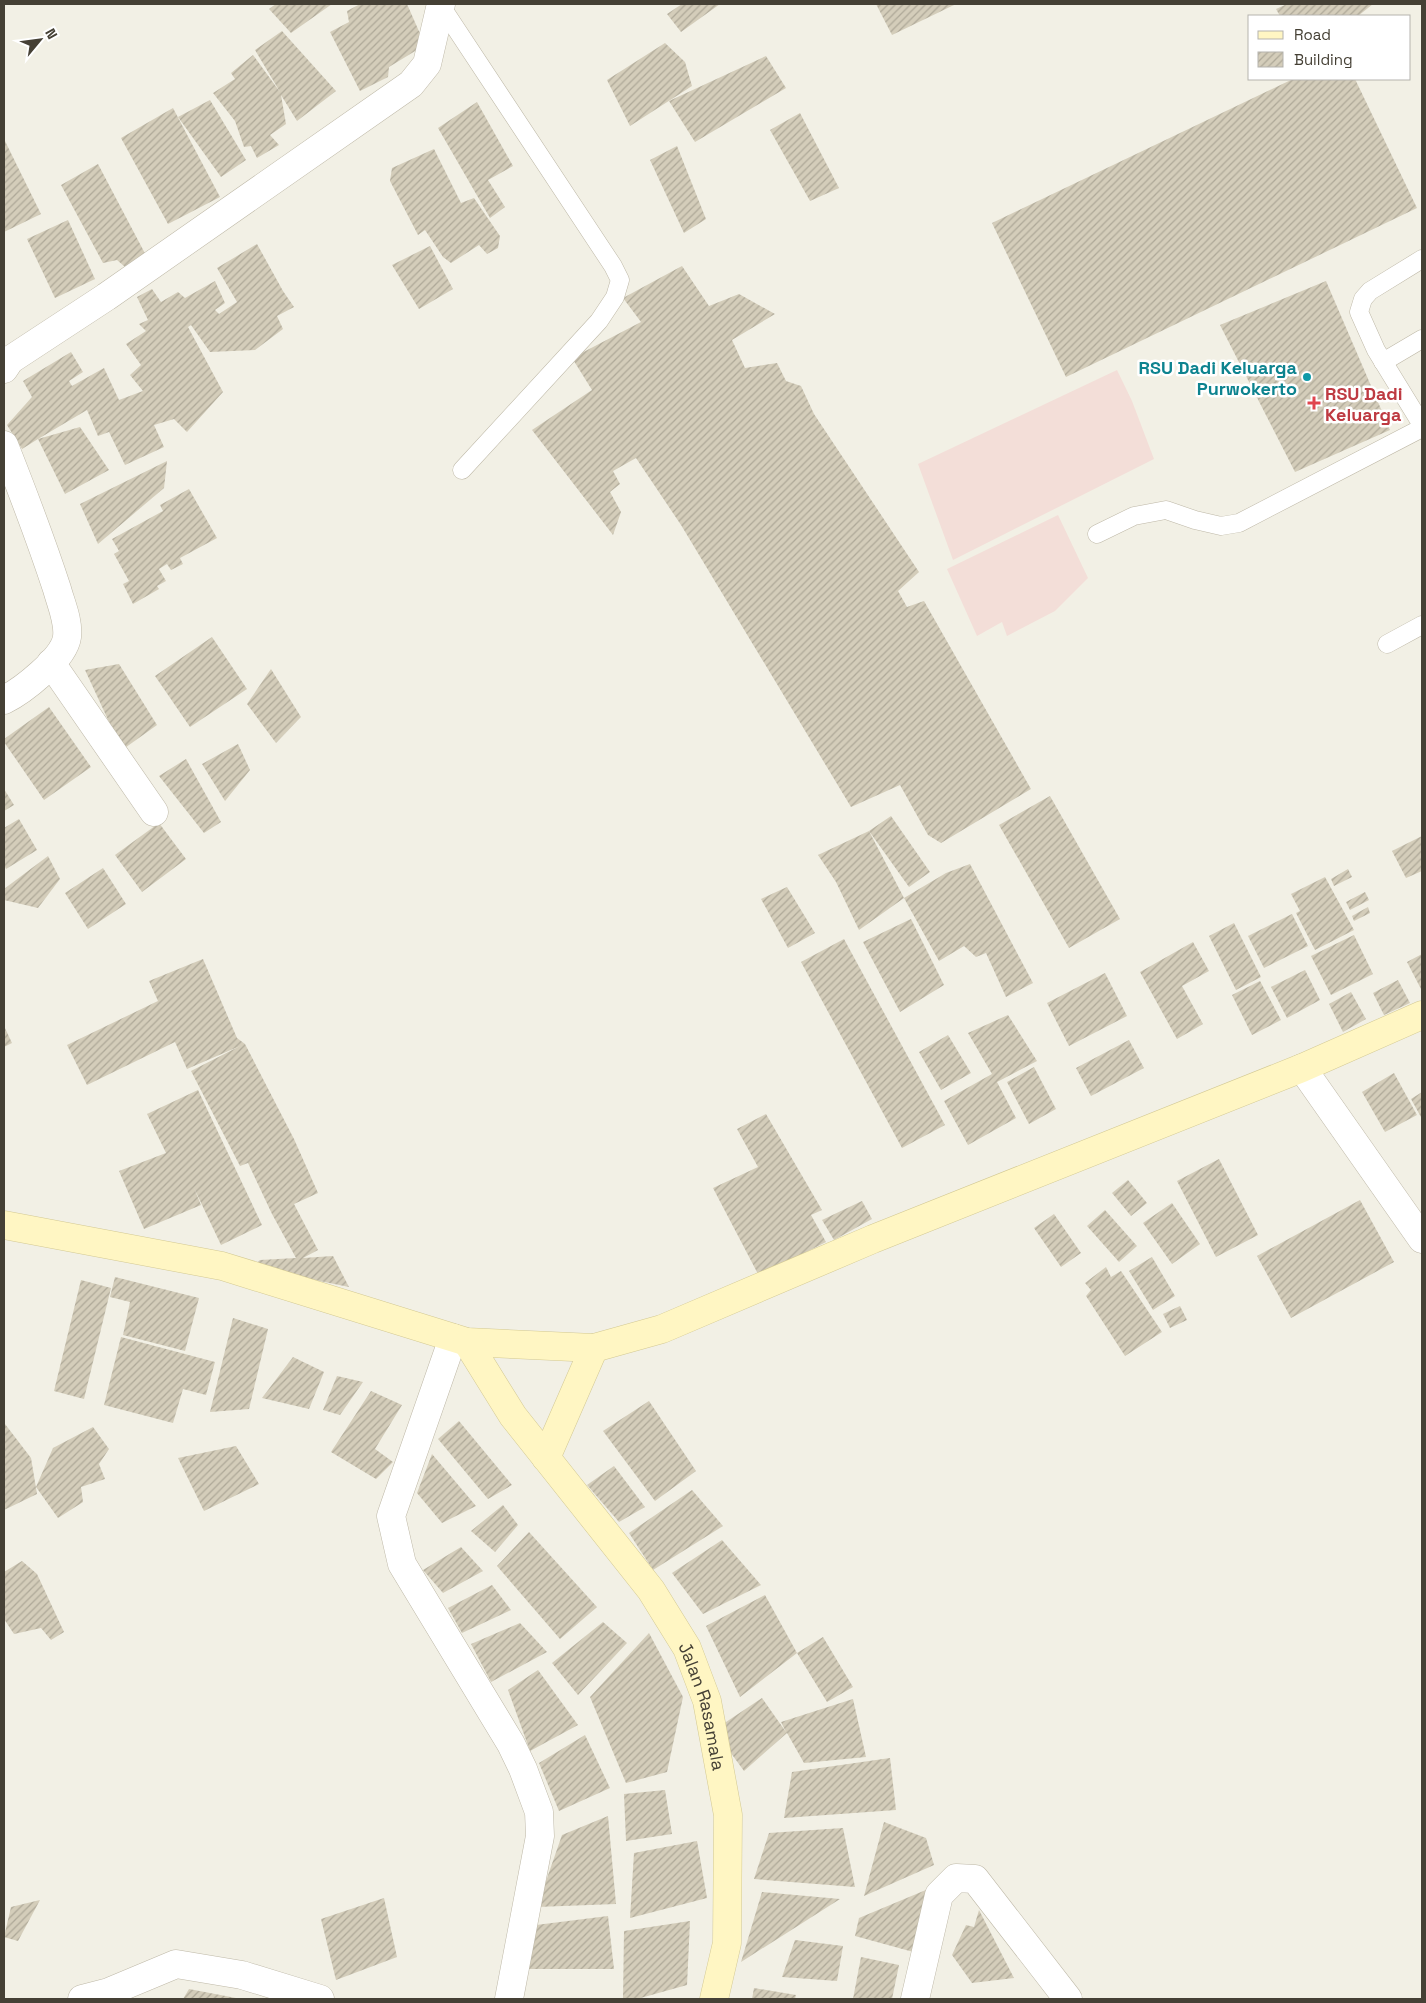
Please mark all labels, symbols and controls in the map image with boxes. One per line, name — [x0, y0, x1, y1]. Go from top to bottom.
north arrow — [15, 15, 65, 65]
legend — [1248, 15, 1411, 80]
text: N — [41, 25, 62, 42]
text: Road — [1294, 25, 1331, 44]
text: Building — [1294, 50, 1353, 69]
place label: RSU Dadi Keluarga Purwokerto — [1139, 356, 1298, 400]
marker: RSU Dadi Keluarga Purwokerto — [1301, 371, 1313, 383]
place label: RSU Dadi Keluarga — [1325, 382, 1402, 426]
marker: RSU Dadi Keluarga — [1307, 396, 1321, 410]
street label: Jalan Rasamala — [674, 1637, 731, 1772]

